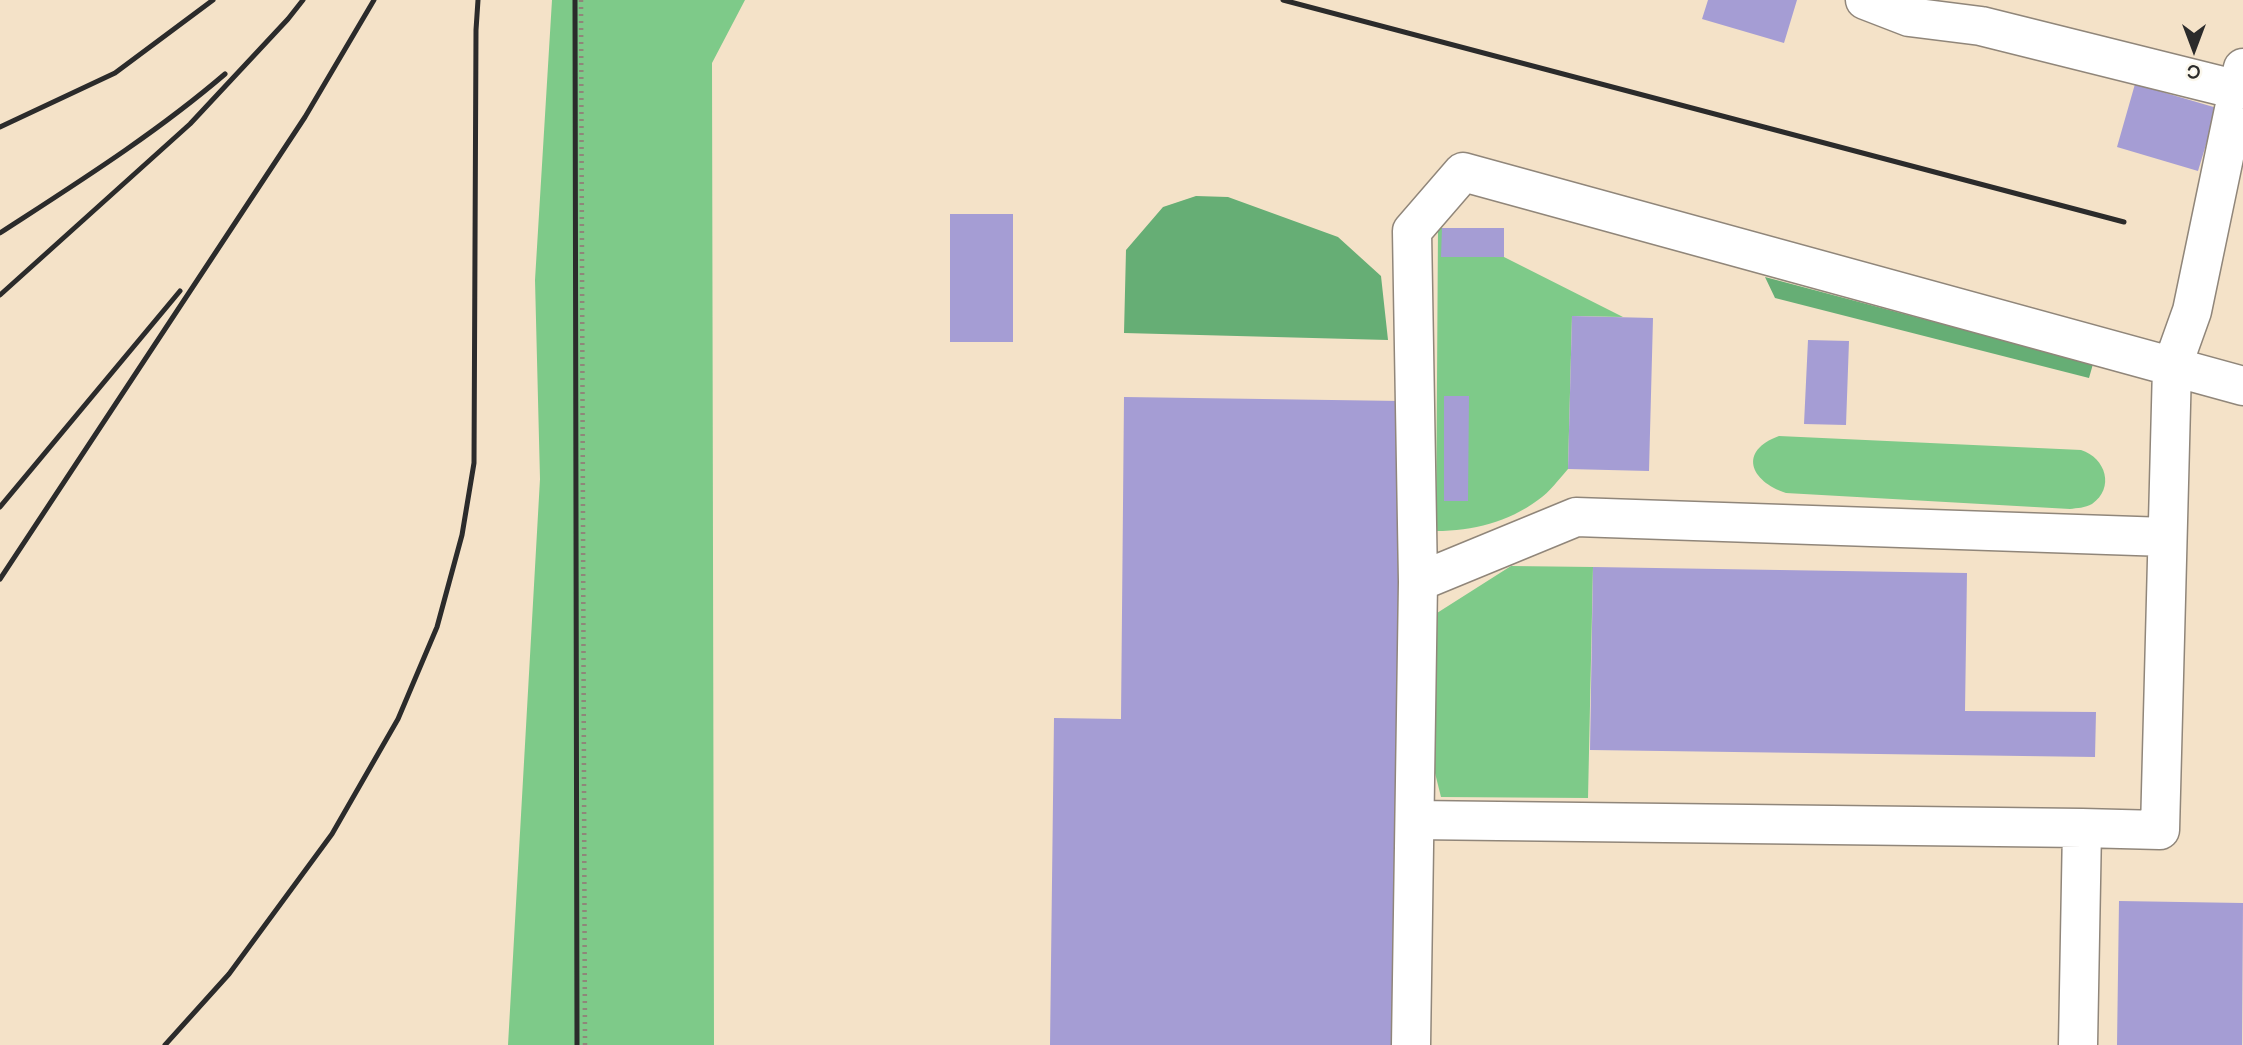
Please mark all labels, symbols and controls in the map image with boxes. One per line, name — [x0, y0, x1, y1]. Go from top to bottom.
north arrow — [2159, 14, 2229, 84]
text: С — [2187, 59, 2201, 82]

